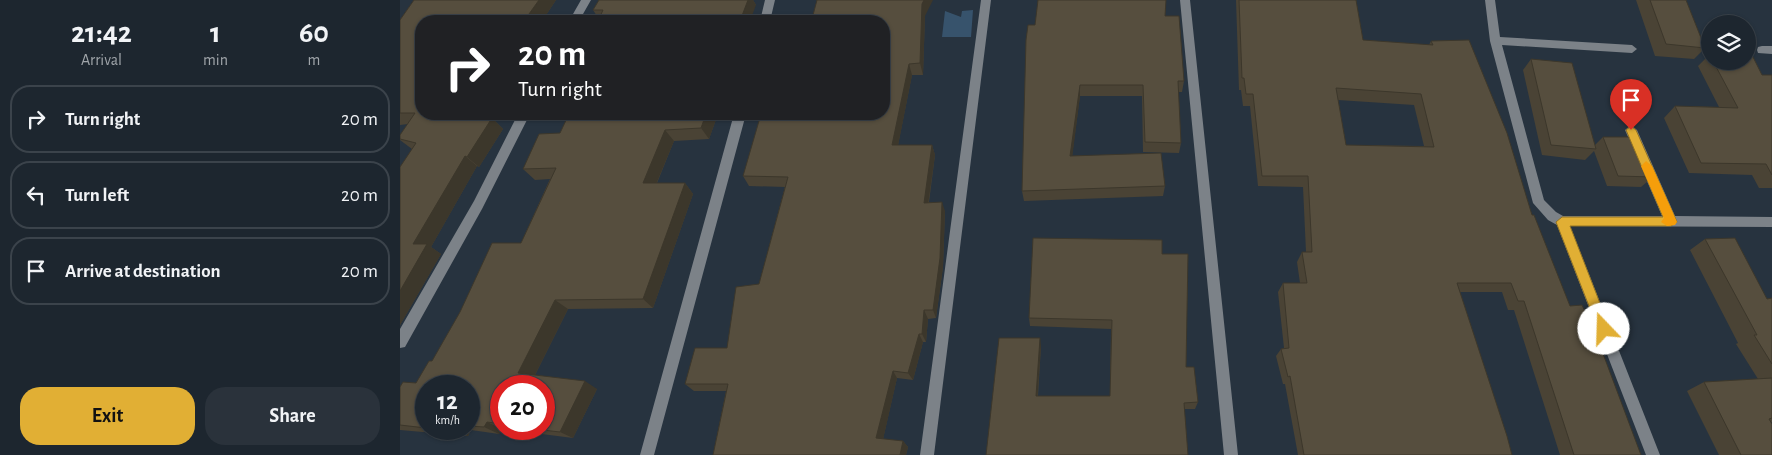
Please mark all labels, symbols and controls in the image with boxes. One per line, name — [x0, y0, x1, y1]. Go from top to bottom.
map controls — [1701, 15, 1756, 70]
button: layers — [1701, 15, 1756, 70]
text: 21:42 — [71, 18, 132, 48]
text: 1 — [210, 18, 221, 48]
text: 60 — [299, 18, 329, 48]
icon: right — [435, 35, 500, 100]
text: 20 m — [518, 37, 586, 72]
text: Arrival — [81, 52, 122, 68]
text: min — [203, 52, 228, 68]
text: m — [308, 52, 320, 68]
text: Turn right — [518, 78, 602, 100]
pin — [1610, 79, 1652, 130]
icon: arrive — [1617, 86, 1645, 114]
icon: right — [22, 105, 50, 133]
text: Turn right — [65, 110, 140, 129]
text: 20 m — [341, 110, 378, 129]
icon: left — [22, 181, 50, 209]
text: Turn left — [65, 186, 129, 205]
text: 20 m — [341, 186, 378, 205]
icon: arrive — [22, 257, 50, 285]
text: Arrive at destination — [65, 262, 221, 281]
text: 20 m — [341, 262, 378, 281]
position arrow — [1577, 302, 1629, 354]
speed limit sign: 20 — [490, 375, 555, 440]
button: Exit — [20, 387, 195, 445]
button: Share — [205, 387, 380, 445]
text: 12 — [437, 389, 458, 414]
text: km/h — [435, 414, 460, 426]

